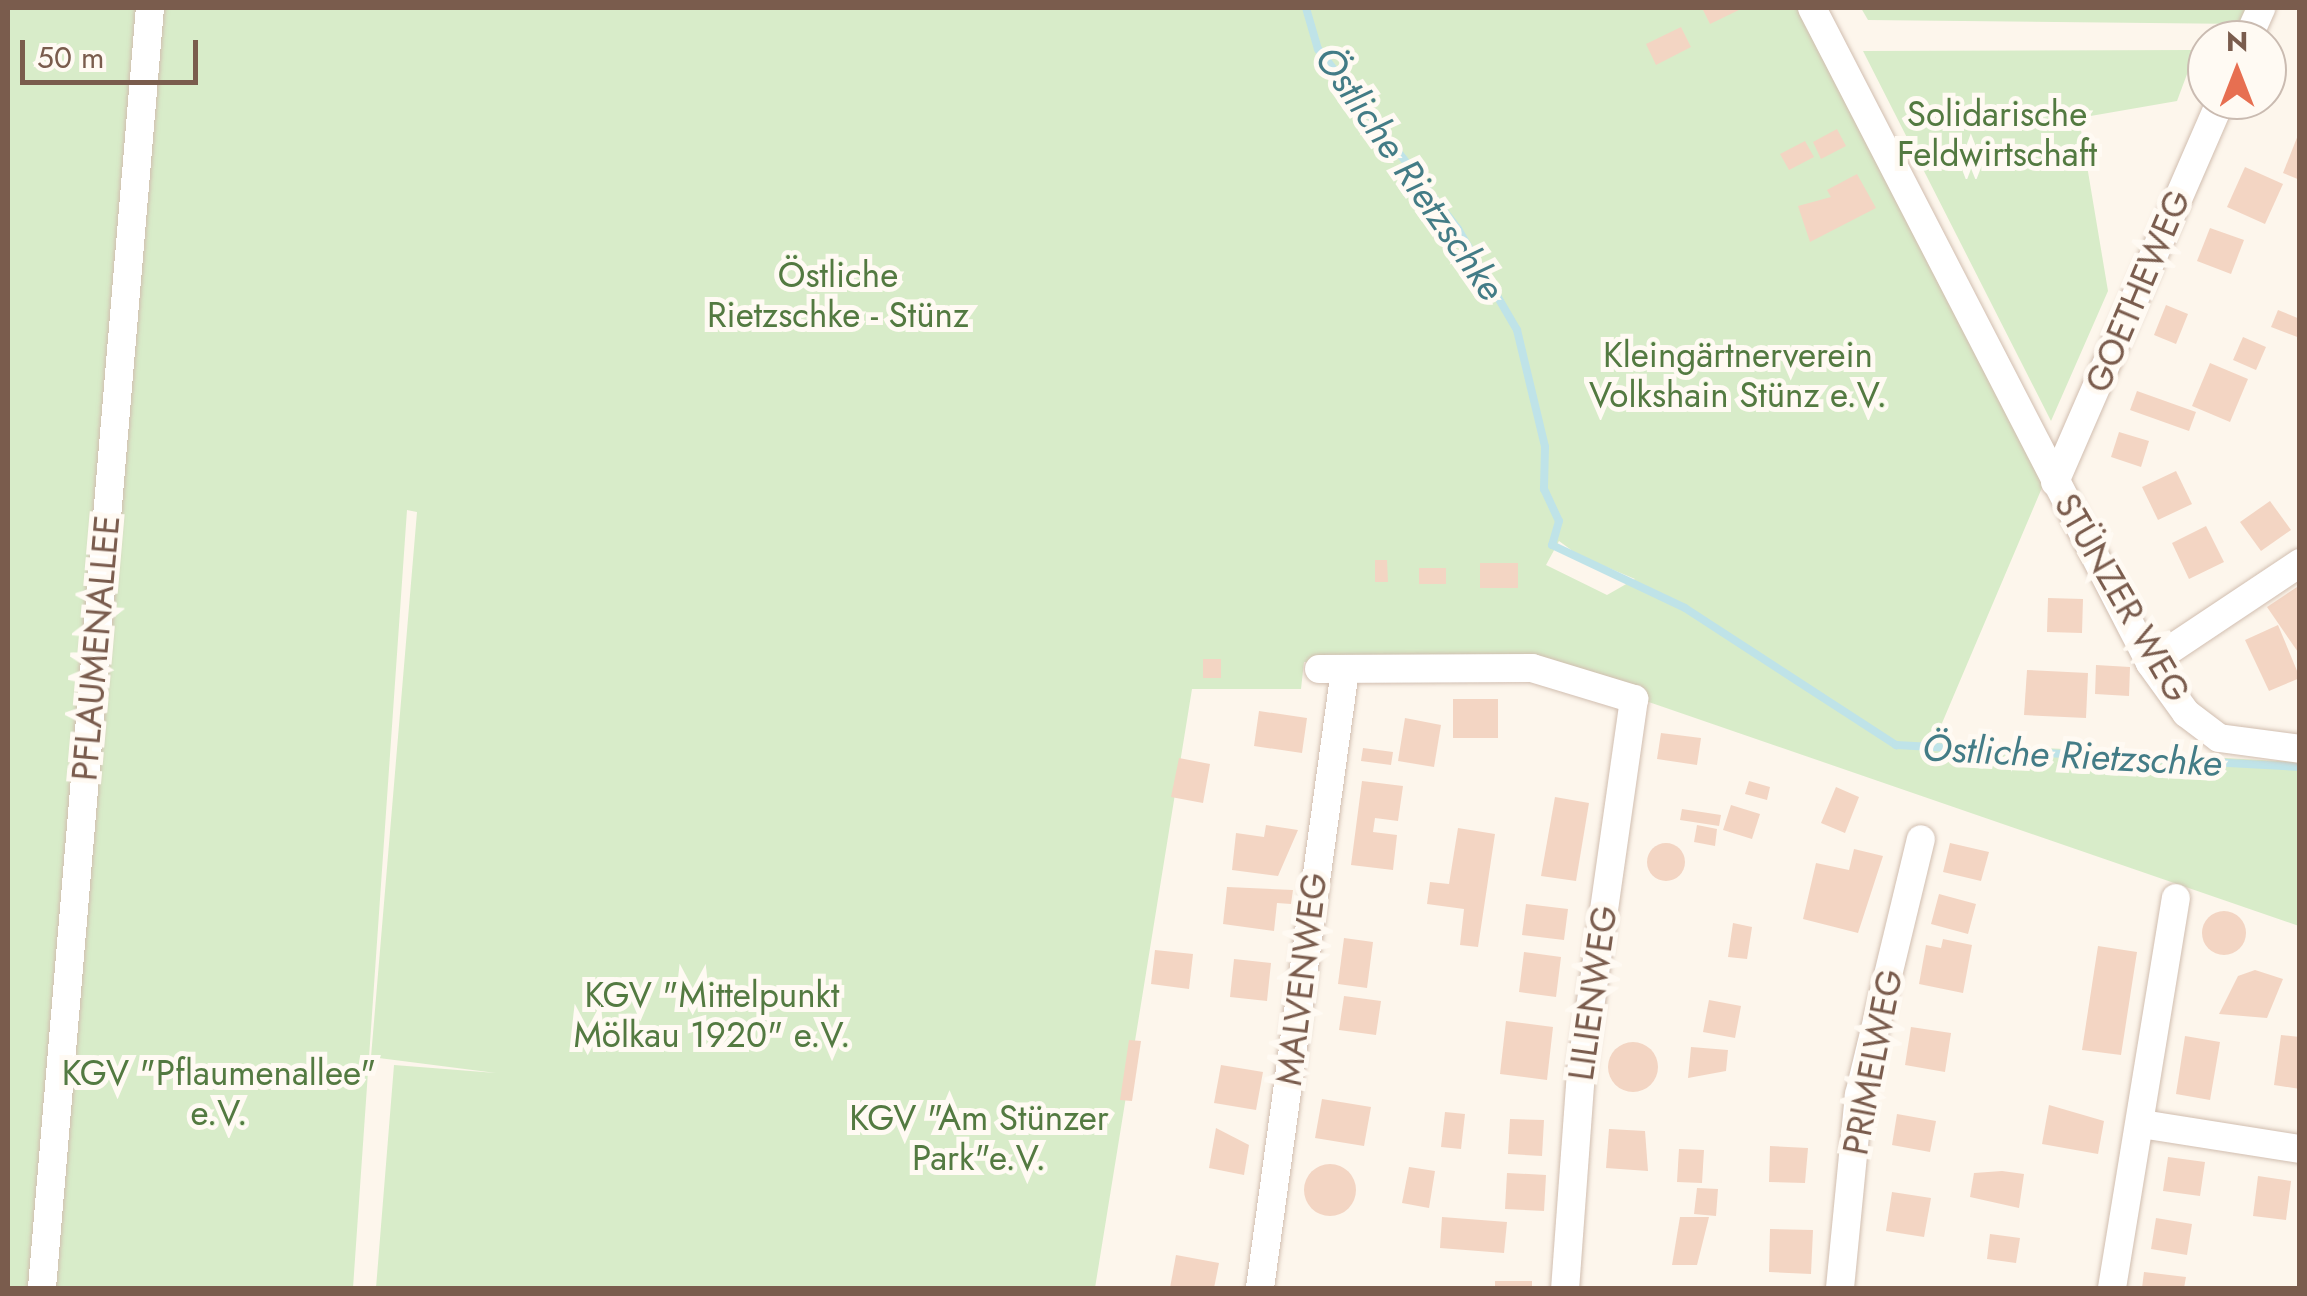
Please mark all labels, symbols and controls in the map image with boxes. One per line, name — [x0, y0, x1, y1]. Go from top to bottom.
scale bar — [25, 20, 202, 82]
north arrow — [2187, 20, 2287, 120]
text: N — [2226, 21, 2248, 62]
text: 50 m — [37, 36, 104, 79]
water label: Östliche Rietzschke — [1305, 37, 1515, 309]
park label: Solidarische Feldwirtschaft — [1897, 93, 2097, 175]
street label: GOETHEWEG — [2077, 184, 2199, 398]
park label: Östliche Rietzschke - Stünz — [707, 254, 969, 336]
park label: Kleingärtnerverein Volkshain Stünz e.V. — [1589, 334, 1887, 416]
street label: STÜNZER WEG — [2045, 486, 2199, 710]
street label: PFLAUMENALLEE — [63, 514, 129, 782]
water label: Östliche Rietzschke — [1921, 724, 2223, 786]
street label: MALVENWEG — [1268, 870, 1336, 1088]
street label: LILIENWEG — [1560, 903, 1626, 1083]
street label: PRIMELWEG — [1834, 966, 1912, 1158]
park label: KGV "Mittelpunkt Mölkau 1920" e.V. — [573, 974, 851, 1056]
park label: KGV "Pflaumenallee" e.V. — [62, 1052, 376, 1134]
park label: KGV "Am Stünzer Park"e.V. — [849, 1097, 1109, 1179]

